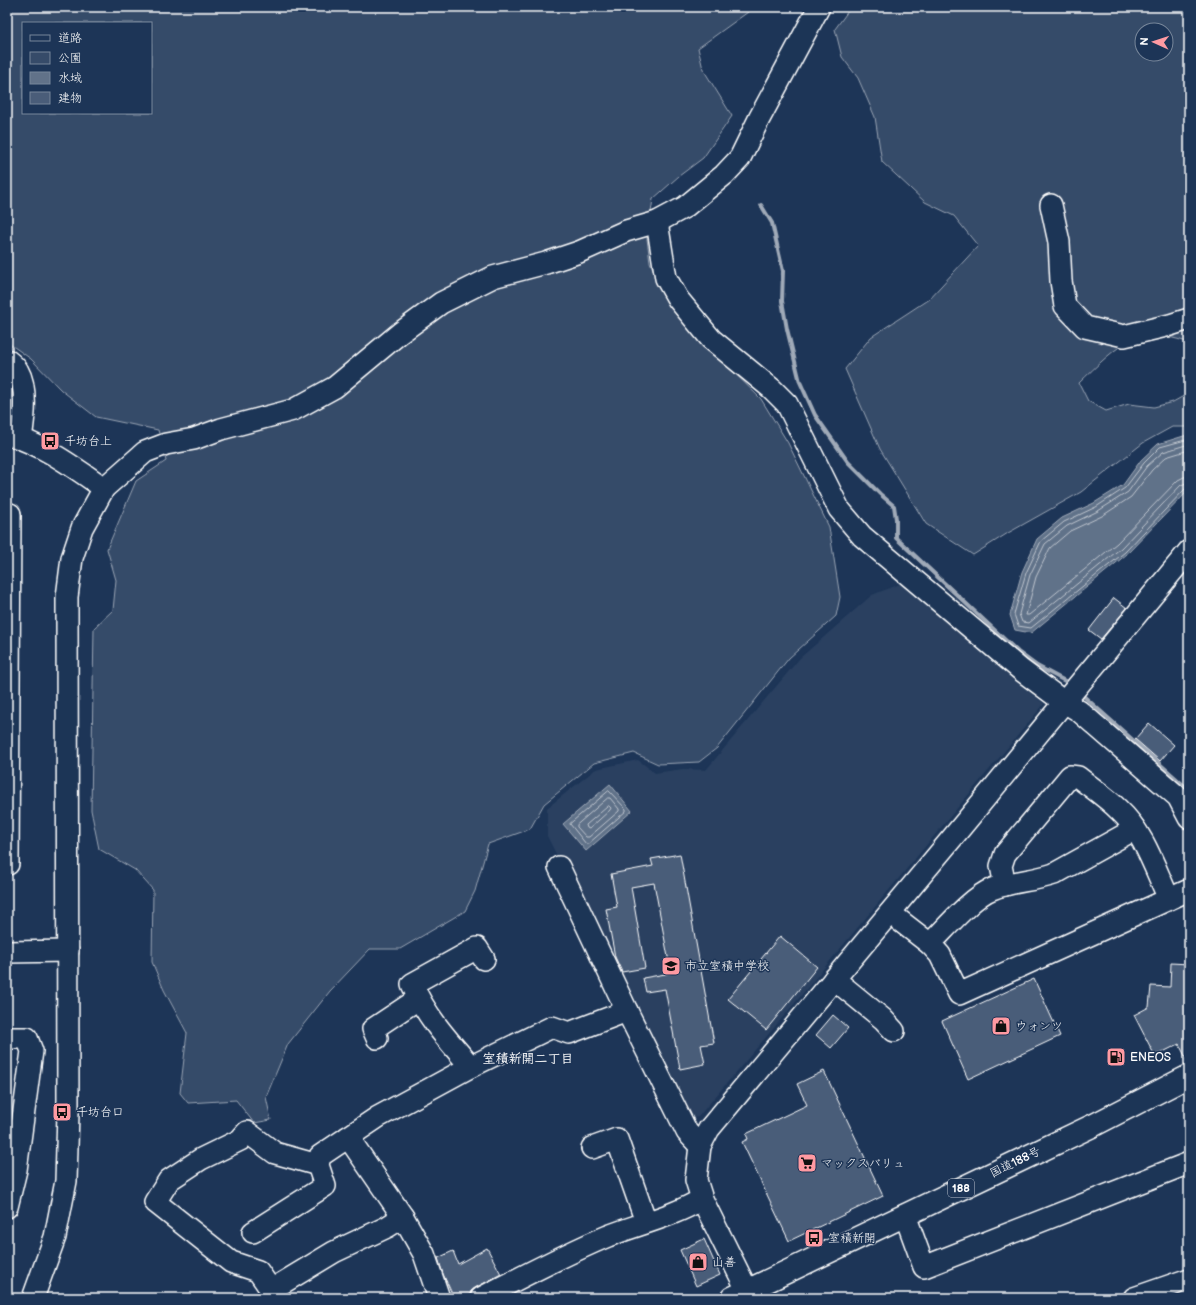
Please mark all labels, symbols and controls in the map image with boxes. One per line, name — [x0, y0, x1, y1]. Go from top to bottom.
legend — [22, 22, 152, 114]
north arrow — [1134, 22, 1174, 62]
text: 道路 — [58, 31, 82, 46]
text: N — [1138, 37, 1151, 46]
text: 公園 — [58, 51, 82, 66]
text: 水域 — [58, 71, 82, 86]
text: 建物 — [58, 91, 82, 106]
bus stop icon: 千坊台上 — [39, 430, 61, 452]
place label: 千坊台上 — [64, 434, 112, 449]
school or university icon: 市立室積中学校 — [660, 955, 682, 977]
place label: 市立室積中学校 — [685, 959, 769, 974]
shop icon: ウォンツ — [990, 1015, 1012, 1037]
place label: ウォンツ — [1015, 1019, 1063, 1034]
fuel station icon: ENEOS — [1105, 1046, 1127, 1068]
place label: ENEOS — [1130, 1050, 1171, 1065]
district label: 室積新開二丁目 — [482, 1051, 574, 1067]
bus stop icon: 千坊台口 — [51, 1101, 73, 1123]
place label: 千坊台口 — [76, 1105, 124, 1120]
street label: 国道188号 — [987, 1144, 1043, 1181]
supermarket icon: マックスバリュ — [796, 1152, 818, 1174]
place label: マックスバリュ — [821, 1156, 905, 1171]
road number: 188 — [948, 1179, 974, 1197]
bus stop icon: 室積新開 — [803, 1227, 825, 1249]
place label: 室積新開 — [828, 1231, 876, 1246]
shop icon: 山善 — [687, 1251, 709, 1273]
place label: 山善 — [712, 1255, 736, 1270]

